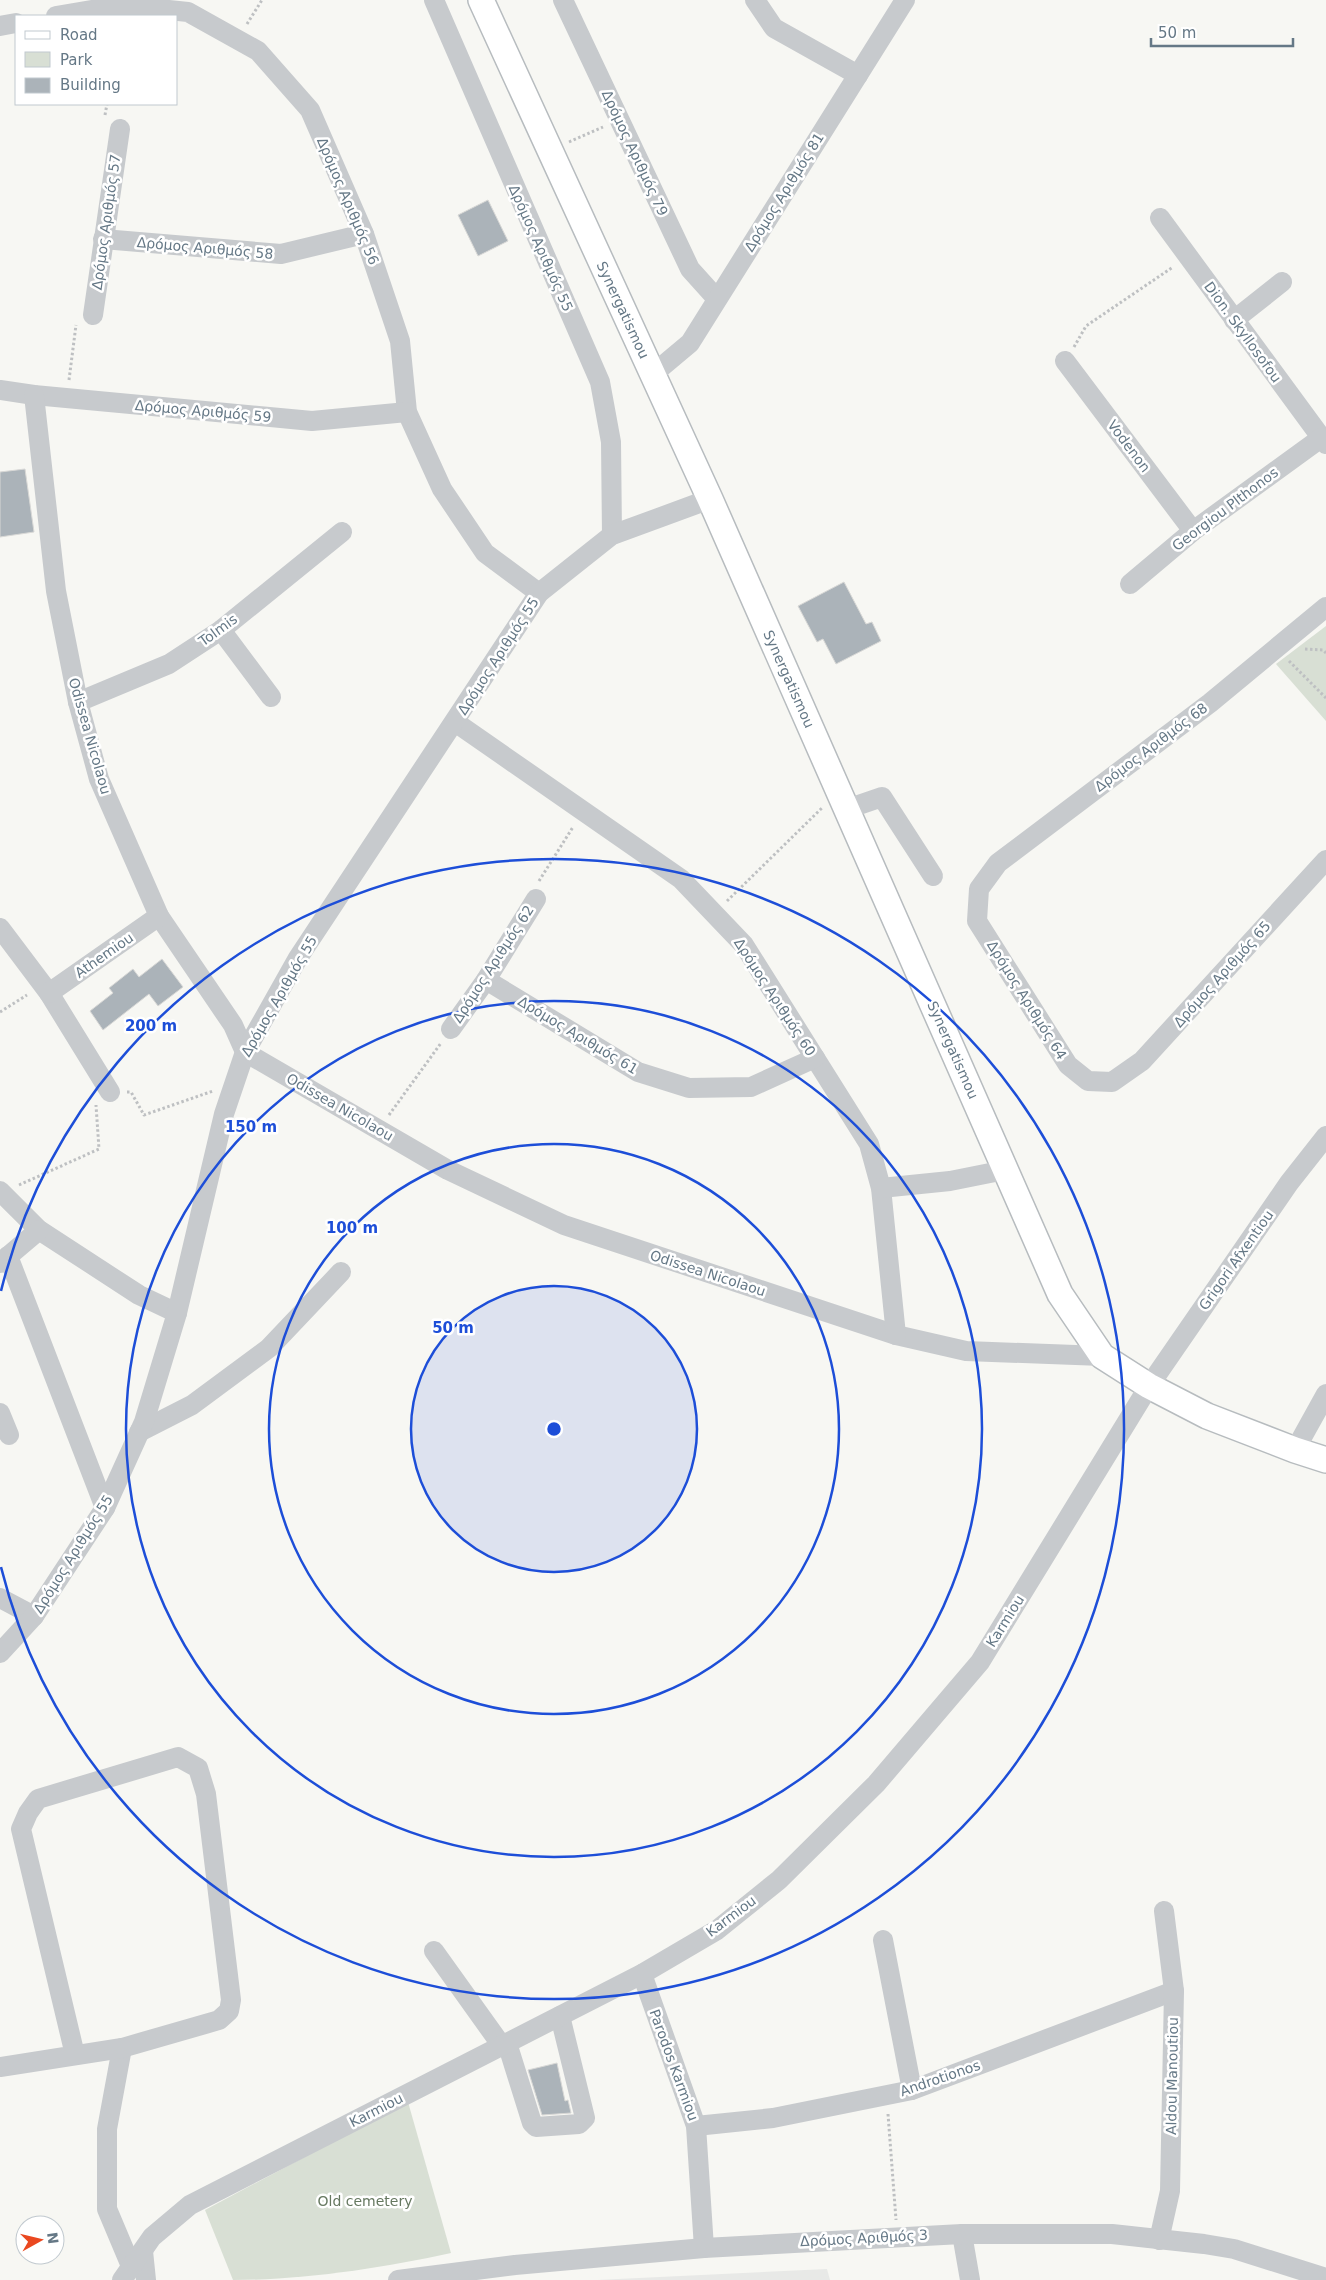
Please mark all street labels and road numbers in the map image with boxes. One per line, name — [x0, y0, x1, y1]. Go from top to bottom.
street label: Δρόμος Αριθμός 79 — [599, 88, 671, 218]
street label: Δρόμος Αριθμός 81 — [741, 130, 827, 254]
street label: Δρόμος Αριθμός 56 — [314, 135, 382, 267]
street label: Δρόμος Αριθμός 57 — [89, 153, 123, 291]
street label: Δρόμος Αριθμός 55 — [506, 182, 576, 314]
street label: Δρόμος Αριθμός 58 — [136, 234, 274, 262]
street label: Synergatismou — [593, 259, 653, 361]
street label: Dion. Skyllosofou — [1201, 279, 1285, 385]
street label: Δρόμος Αριθμός 59 — [134, 397, 272, 425]
street label: Vodenon — [1104, 417, 1154, 475]
street label: Georgiou Plthonos — [1169, 464, 1281, 554]
street label: Δρόμος Αριθμός 55 — [454, 594, 542, 718]
street label: Tolmis — [195, 611, 240, 650]
street label: Synergatismou — [760, 628, 818, 730]
street label: Odissea Nicolaou — [66, 676, 114, 796]
street label: Δρόμος Αριθμός 68 — [1092, 699, 1210, 795]
street label: Δρόμος Αριθμός 62 — [449, 902, 537, 1026]
street label: Δρόμος Αριθμός 65 — [1170, 918, 1274, 1030]
street label: Athemiou — [72, 929, 136, 981]
street label: Δρόμος Αριθμός 55 — [238, 933, 320, 1059]
street label: Δρόμος Αριθμός 60 — [731, 935, 819, 1059]
street label: Δρόμος Αριθμός 64 — [984, 938, 1070, 1062]
street label: Δρόμος Αριθμός 61 — [515, 993, 641, 1077]
street label: Synergatismou — [924, 999, 982, 1101]
street label: Odissea Nicolaou — [284, 1070, 396, 1144]
street label: Grigori Afxentiou — [1196, 1207, 1276, 1313]
street label: Odissea Nicolaou — [648, 1247, 768, 1299]
street label: Δρόμος Αριθμός 55 — [30, 1492, 116, 1616]
street label: Karmiou — [983, 1592, 1027, 1650]
street label: Karmiou — [703, 1892, 759, 1940]
street label: Parodos Karmiou — [646, 2007, 702, 2123]
street label: Aldou Manoutiou — [1163, 2017, 1181, 2135]
street label: Androtionos — [898, 2057, 982, 2099]
street label: Karmiou — [347, 2090, 405, 2130]
street label: Δρόμος Αριθμός 3 — [800, 2227, 928, 2249]

